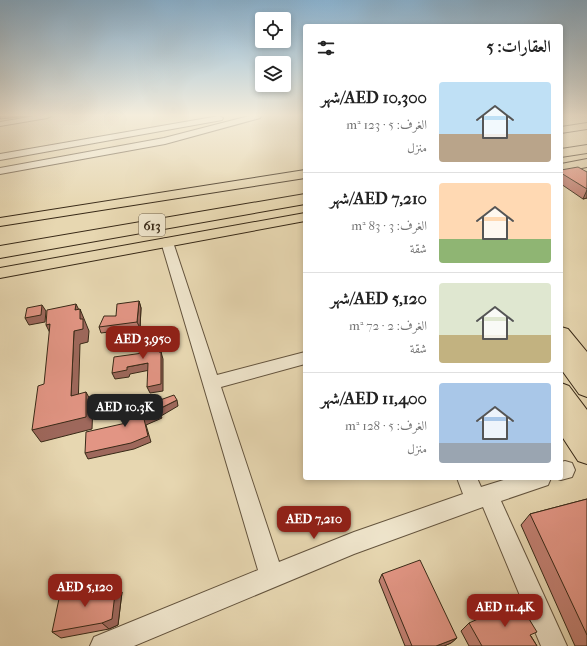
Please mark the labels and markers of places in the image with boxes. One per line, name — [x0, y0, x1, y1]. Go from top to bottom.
pin: AED 3,950 — [97, 326, 189, 360]
pin: AED 10.3K — [79, 394, 171, 428]
pin: AED 7,210 — [268, 506, 360, 540]
pin: AED 5,120 — [39, 574, 131, 608]
pin: AED 11.4K — [459, 594, 551, 628]

